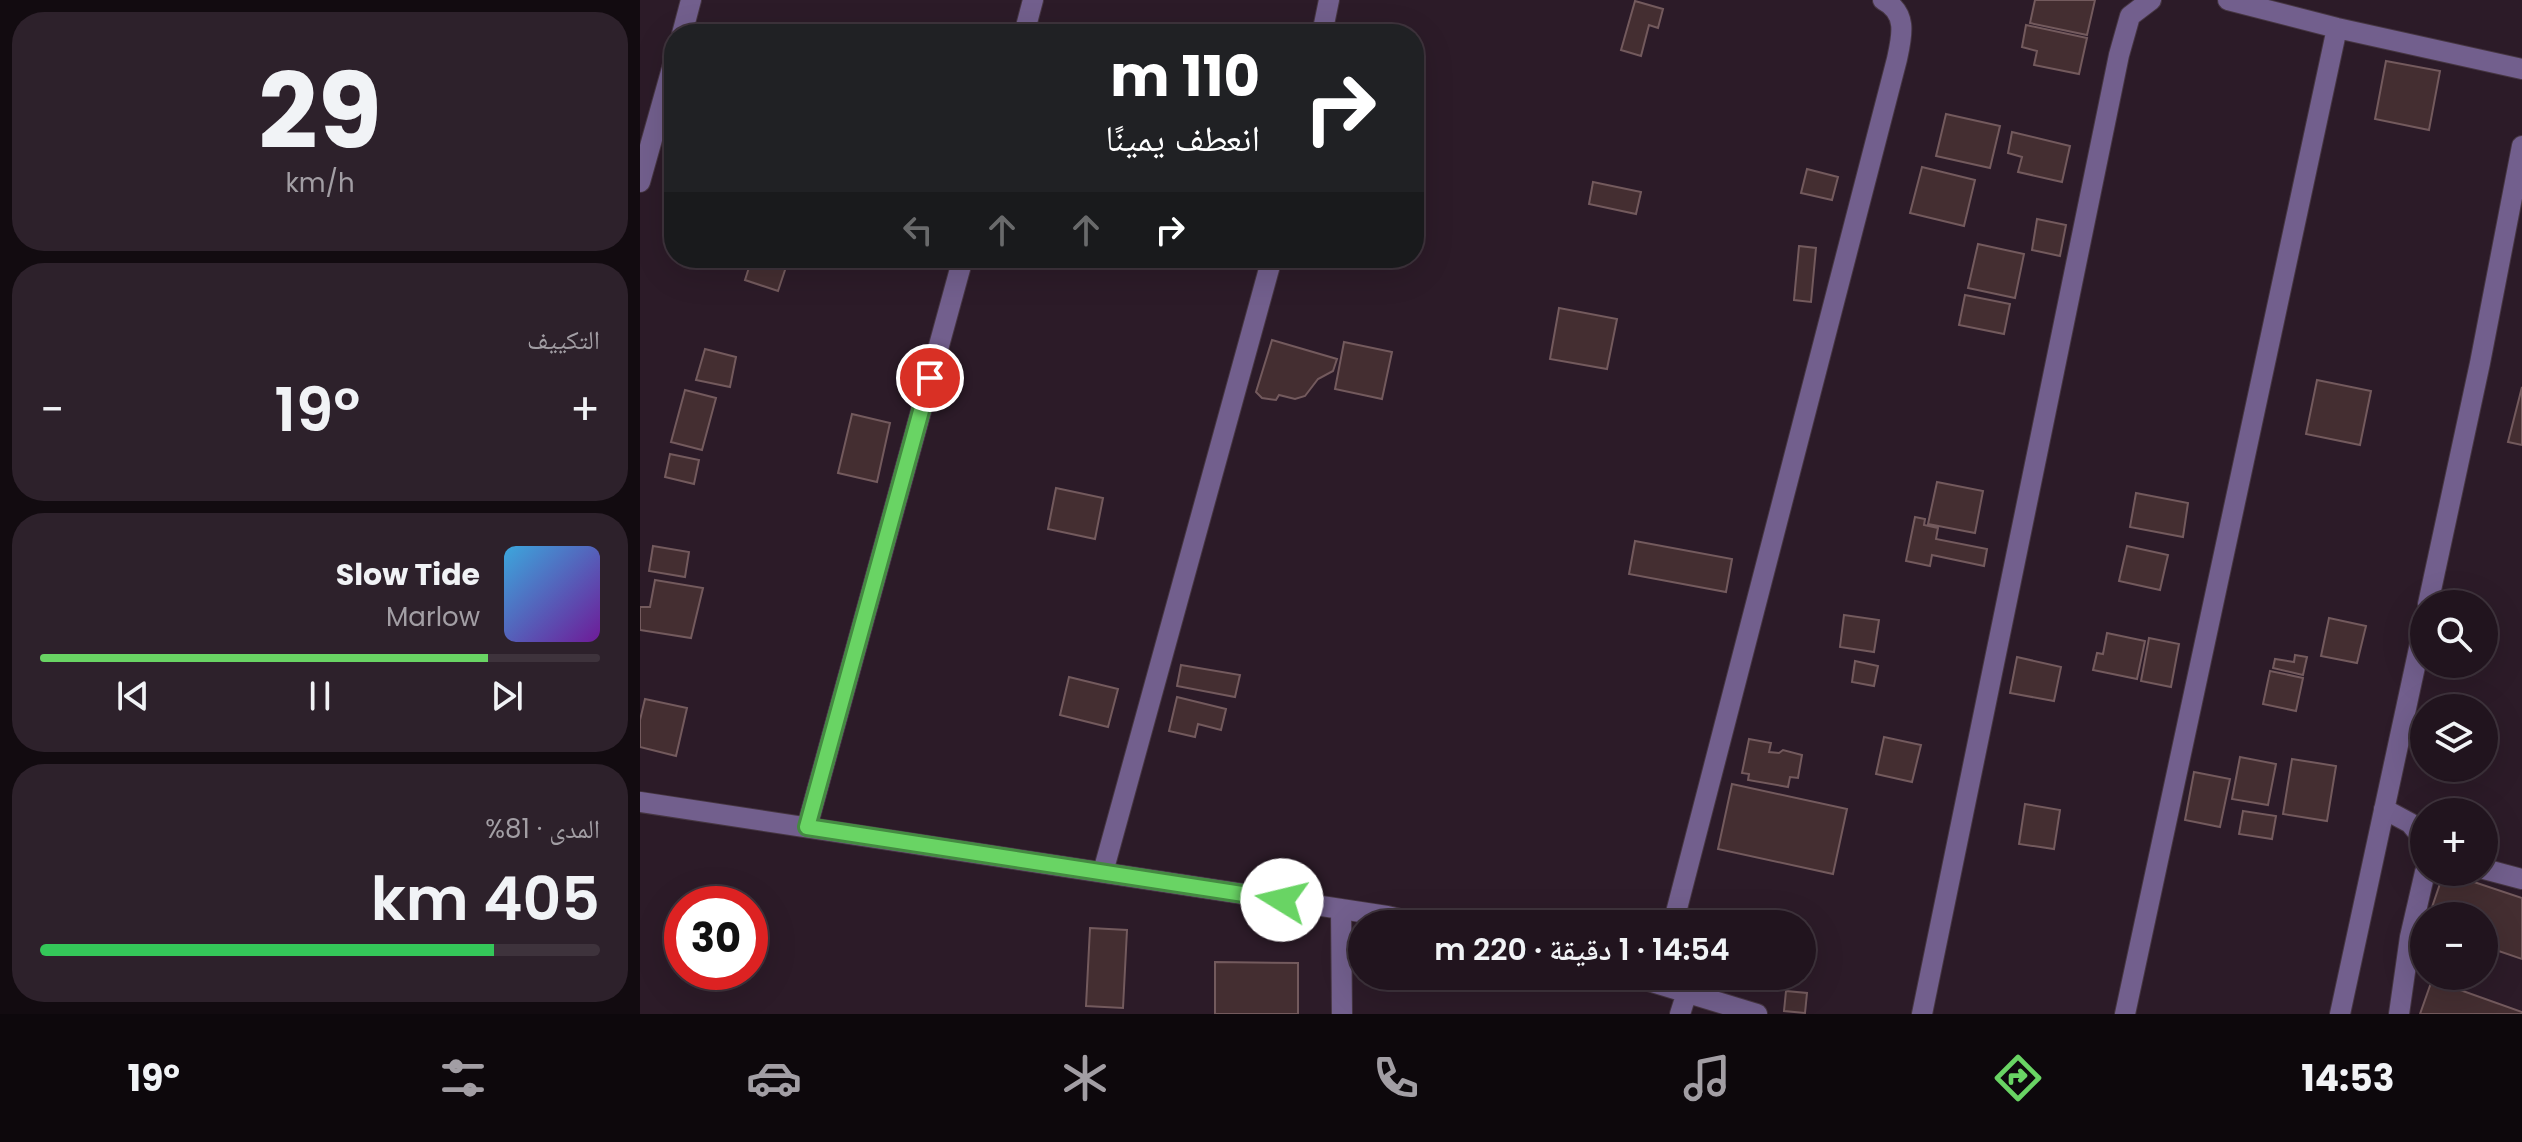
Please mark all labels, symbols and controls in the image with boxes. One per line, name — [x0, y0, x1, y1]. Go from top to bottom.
text: 110 m — [1110, 37, 1260, 116]
text: 29 — [258, 39, 382, 184]
icon: right — [1288, 56, 1392, 160]
text: انعطف يمينًا — [1105, 113, 1260, 164]
text: km/h — [285, 165, 355, 201]
icon: left — [896, 208, 940, 252]
icon: ahead — [980, 208, 1024, 252]
icon: ahead — [1064, 208, 1108, 252]
icon: right — [1148, 208, 1192, 252]
text: التكييف — [527, 322, 600, 358]
pin — [896, 344, 964, 412]
icon: arrive — [908, 356, 952, 400]
text: 19° — [274, 368, 360, 452]
text: − — [40, 379, 64, 440]
text: + — [570, 379, 600, 440]
text: Slow Tide — [336, 553, 480, 596]
map controls — [2410, 590, 2498, 990]
button: search — [2410, 590, 2498, 678]
text: Marlow — [386, 599, 480, 635]
icon: previous — [111, 674, 155, 718]
icon: pause — [298, 674, 342, 718]
icon: next — [485, 674, 529, 718]
button: layers — [2410, 694, 2498, 782]
button: + — [2410, 798, 2498, 886]
text: المدى · 81% — [485, 811, 600, 847]
text: 405 km — [371, 857, 600, 941]
position arrow — [1240, 858, 1324, 942]
speed limit sign: 30 — [664, 886, 768, 990]
button: − — [2410, 902, 2498, 990]
text: 14:54 · 1 دقيقة · 220 m — [1434, 928, 1730, 971]
icon: filters — [435, 1050, 491, 1106]
icon: car — [746, 1050, 802, 1106]
icon: climate — [1057, 1050, 1113, 1106]
icon: phone — [1368, 1050, 1424, 1106]
icon: music — [1679, 1050, 1735, 1106]
icon: directions — [1990, 1050, 2046, 1106]
text: 19° — [128, 1053, 180, 1104]
text: 14:53 — [2301, 1053, 2394, 1104]

